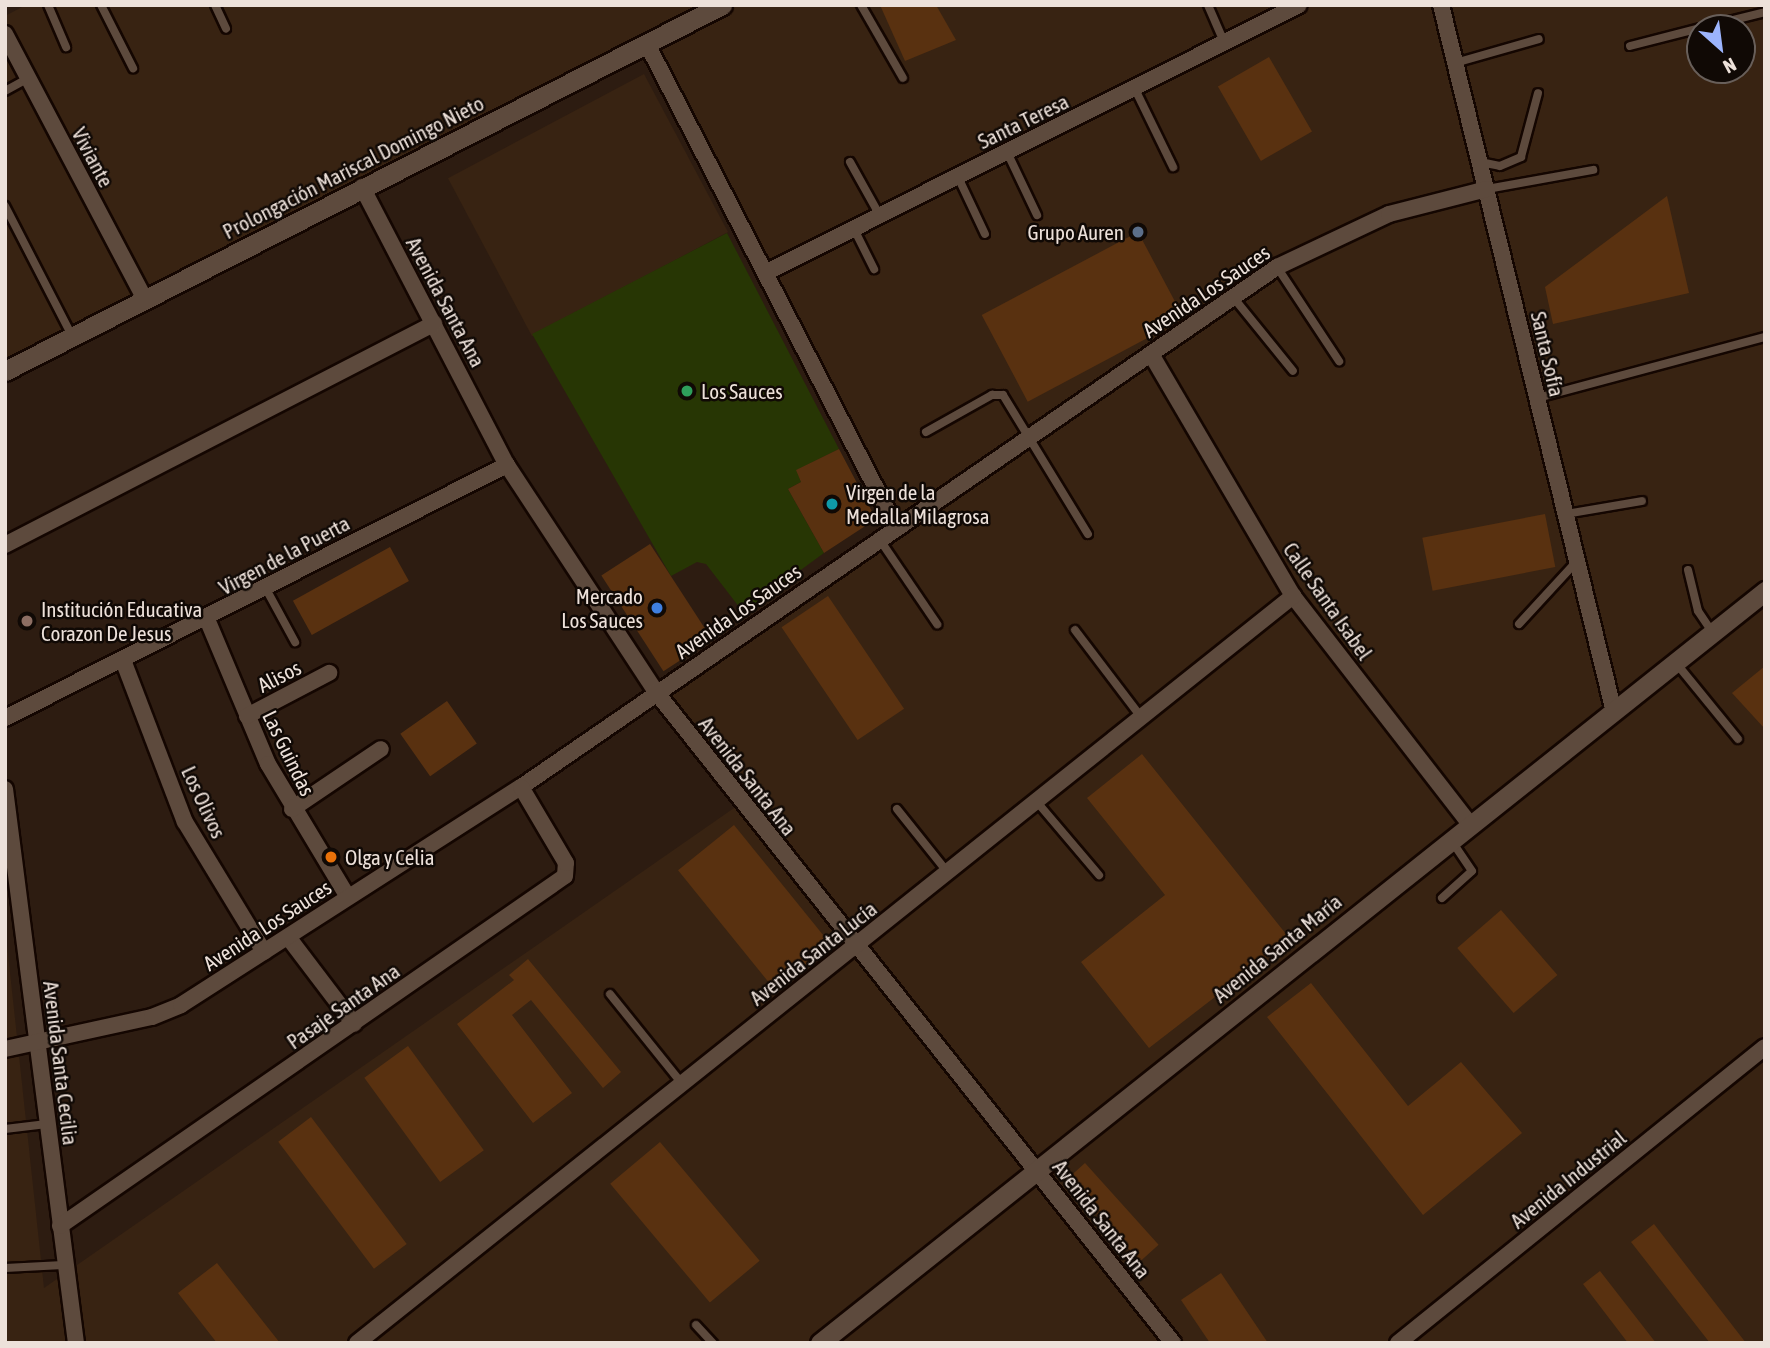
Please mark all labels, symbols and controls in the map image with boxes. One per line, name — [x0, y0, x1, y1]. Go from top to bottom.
north arrow — [1686, 14, 1756, 84]
text: N — [1720, 53, 1740, 78]
street label: Santa Teresa — [973, 88, 1073, 154]
street label: Prolongación Mariscal Domingo Nieto — [218, 90, 488, 244]
street label: Viviante — [67, 123, 119, 191]
place label: Grupo Auren — [1027, 219, 1124, 245]
marker: Grupo Auren — [1130, 224, 1146, 240]
street label: Avenida Santa Ana — [401, 233, 491, 371]
street label: Avenida Los Sauces — [1138, 239, 1274, 343]
street label: Santa Sofía — [1526, 309, 1570, 399]
place label: Los Sauces — [701, 378, 783, 404]
marker: Los Sauces — [679, 383, 695, 399]
place label: Virgen de la Medalla Milagrosa — [846, 479, 989, 529]
marker: Virgen de la Medalla Milagrosa — [824, 496, 840, 512]
street label: Virgen de la Puerta — [214, 510, 354, 600]
street label: Calle Santa Isabel — [1278, 537, 1378, 665]
street label: Avenida Los Sauces — [670, 558, 806, 664]
place label: Mercado Los Sauces — [561, 583, 643, 633]
place label: Institución Educativa Corazon De Jesus — [41, 596, 202, 646]
marker: Mercado Los Sauces — [649, 600, 665, 616]
marker: Institución Educativa Corazon De Jesus — [19, 613, 35, 629]
street label: Alisos — [253, 654, 305, 698]
street label: Las Guindas — [258, 706, 320, 800]
street label: Avenida Santa Ana — [694, 712, 802, 840]
street label: Los Olivos — [176, 762, 232, 842]
place label: Olga y Celia — [345, 844, 434, 870]
marker: Olga y Celia — [323, 849, 339, 865]
street label: Avenida Los Sauces — [198, 874, 336, 976]
street label: Avenida Santa María — [1208, 889, 1346, 1007]
street label: Avenida Santa Lucía — [745, 896, 881, 1010]
street label: Pasaje Santa Ana — [282, 958, 404, 1054]
street label: Avenida Santa Cecilia — [38, 980, 84, 1146]
street label: Avenida Industrial — [1505, 1125, 1631, 1233]
street label: Avenida Santa Ana — [1048, 1155, 1156, 1283]

